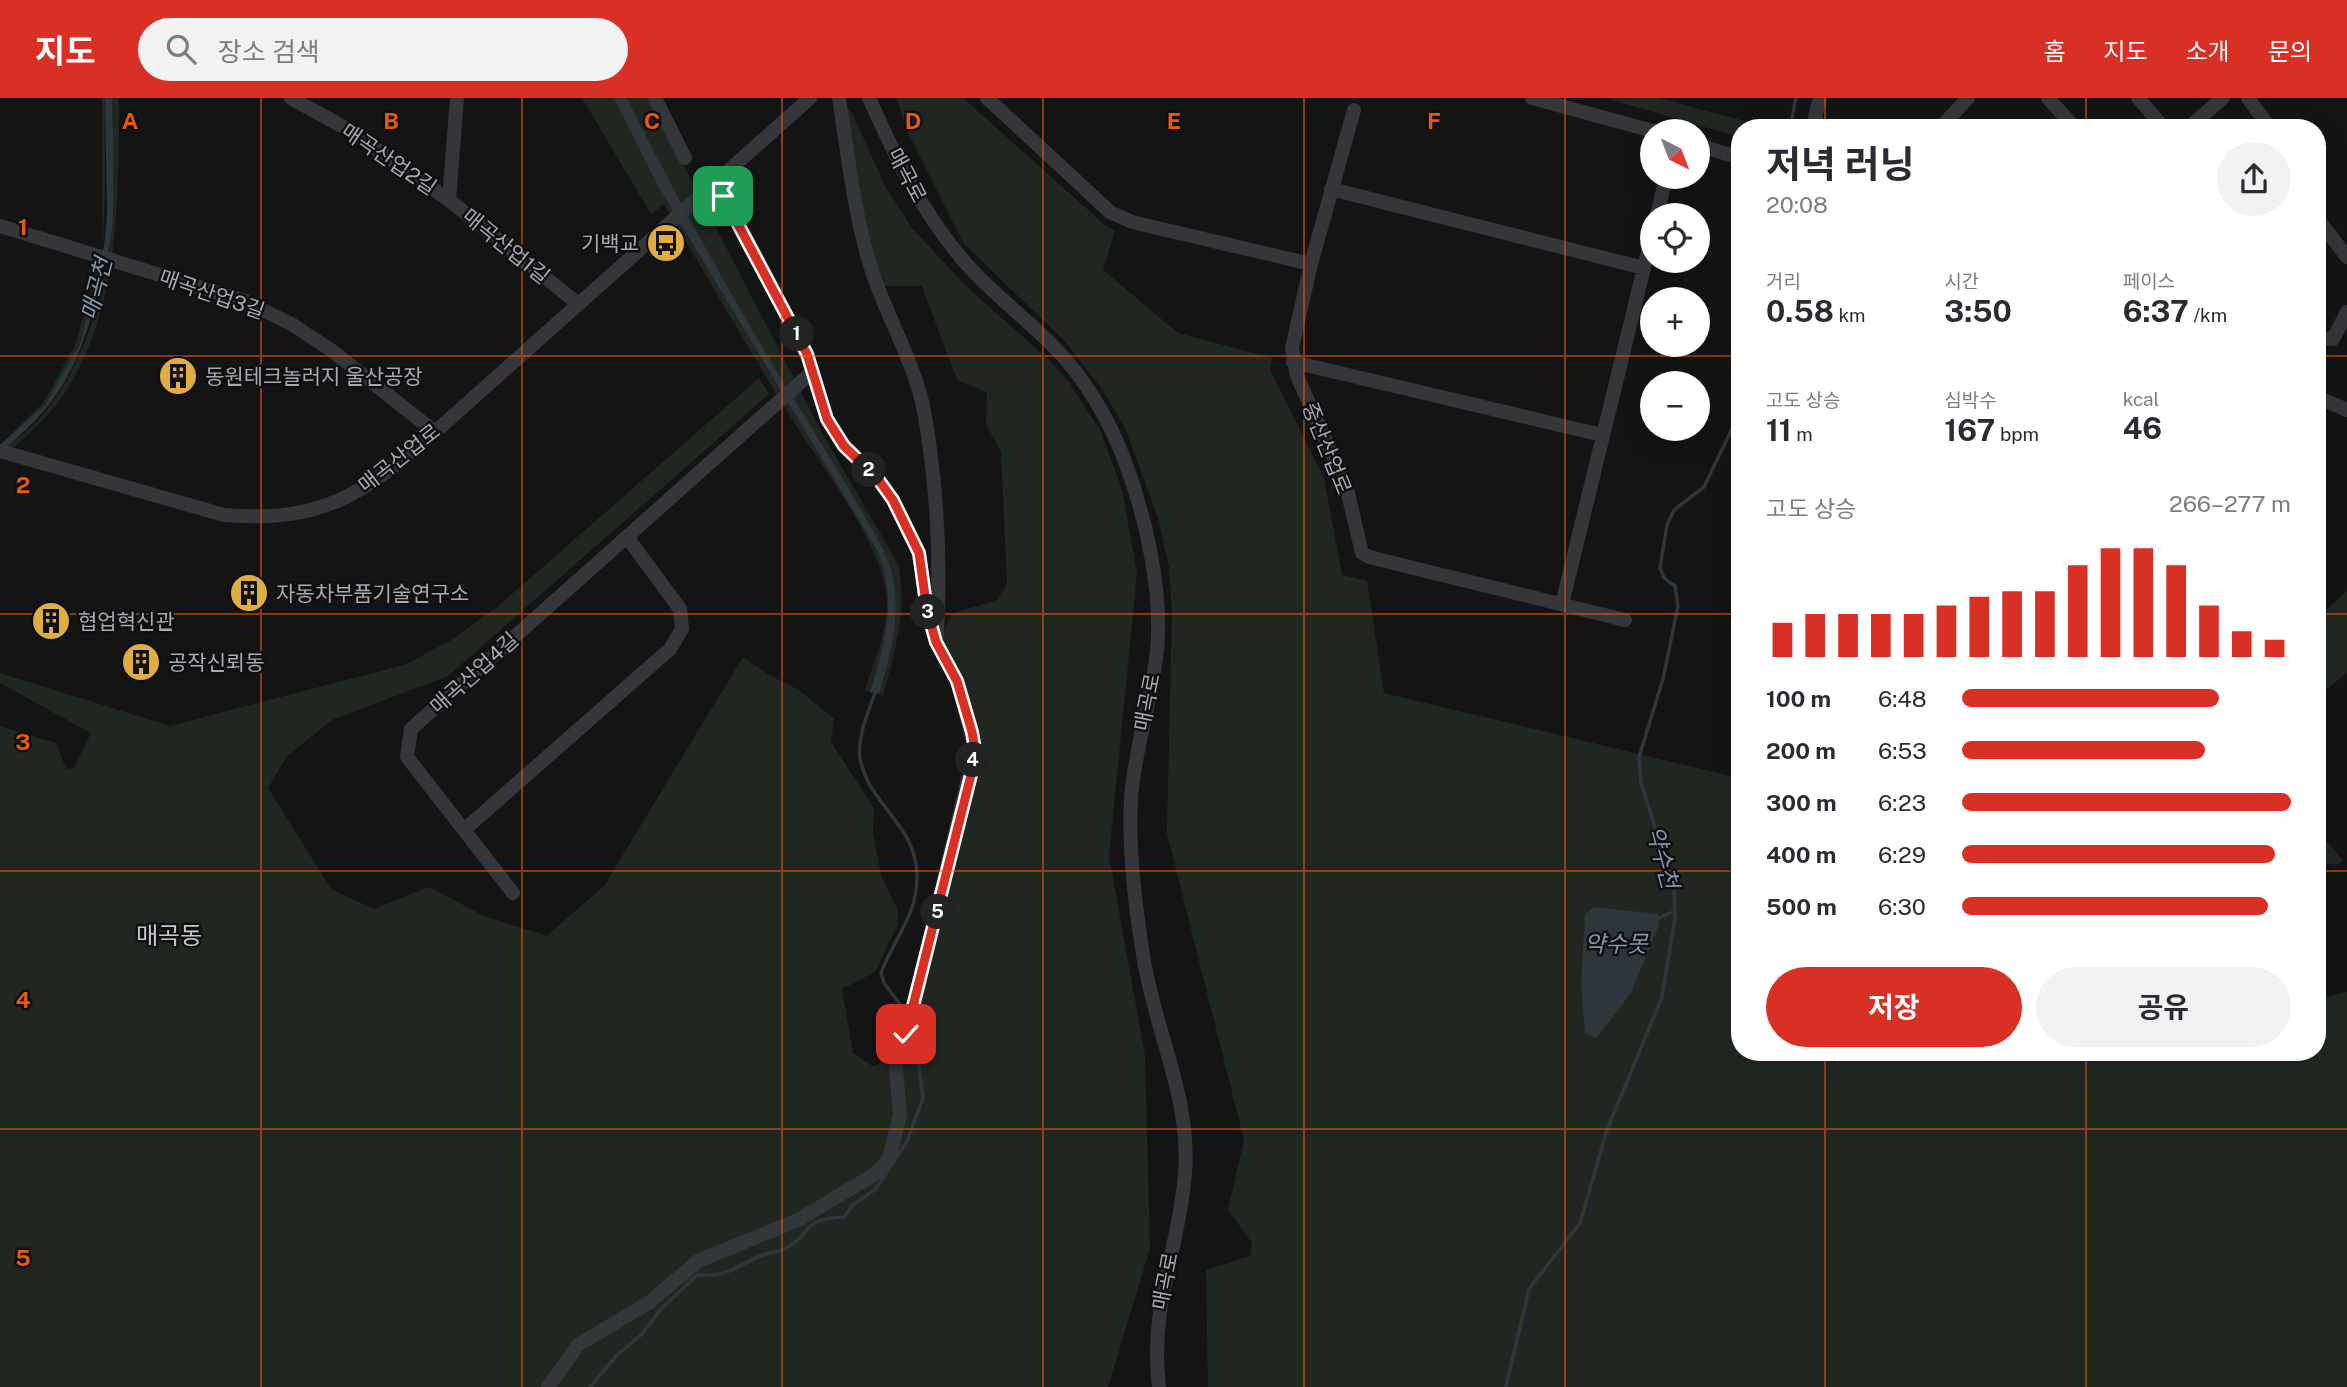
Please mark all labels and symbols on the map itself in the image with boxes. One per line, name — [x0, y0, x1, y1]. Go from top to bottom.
text: A — [122, 107, 139, 134]
text: B — [383, 107, 399, 134]
text: C — [644, 107, 660, 134]
text: D — [905, 107, 921, 134]
text: E — [1167, 107, 1181, 134]
text: F — [1427, 107, 1441, 134]
street label: 매곡산업2길 — [337, 118, 441, 200]
north arrow — [1640, 119, 1710, 189]
street label: 매곡로 — [882, 144, 932, 206]
pin — [693, 166, 753, 226]
street label: 매곡산업1길 — [457, 203, 555, 289]
text: 1 — [18, 213, 28, 240]
bus stop icon: 기백교 — [645, 222, 687, 264]
place label: 기백교 — [581, 231, 639, 256]
water label: 매곡천 — [75, 252, 117, 323]
street label: 매곡산업3길 — [156, 264, 268, 324]
pin: 1 — [780, 316, 814, 352]
building icon: 동원테크놀러지 울산공장 — [157, 355, 199, 397]
place label: 동원테크놀러지 울산공장 — [205, 364, 423, 389]
street label: 중산산업로 — [1297, 399, 1357, 497]
street label: 매곡산업로 — [353, 418, 445, 498]
pin: 2 — [852, 452, 886, 488]
text: 2 — [16, 471, 30, 498]
building icon: 자동차부품기술연구소 — [228, 572, 270, 614]
place label: 자동차부품기술연구소 — [276, 581, 469, 606]
pin: 3 — [911, 594, 946, 630]
building icon: 협업혁신관 — [30, 600, 72, 642]
place label: 협업혁신관 — [78, 609, 175, 634]
street label: 매곡산업4길 — [425, 627, 523, 719]
building icon: 공작신뢰동 — [120, 641, 162, 683]
place label: 공작신뢰동 — [168, 650, 265, 675]
street label: 매곡로 — [1129, 671, 1165, 733]
text: 3 — [15, 728, 31, 755]
pin: 4 — [956, 742, 990, 778]
water label: 약수천 — [1642, 823, 1685, 894]
pin: 5 — [920, 894, 956, 930]
district label: 매곡동 — [136, 921, 202, 949]
water label: 약수못 — [1584, 930, 1650, 957]
text: 4 — [15, 986, 31, 1013]
pin — [876, 1004, 936, 1064]
text: 5 — [15, 1244, 31, 1271]
street label: 매곡로 — [1147, 1250, 1183, 1312]

